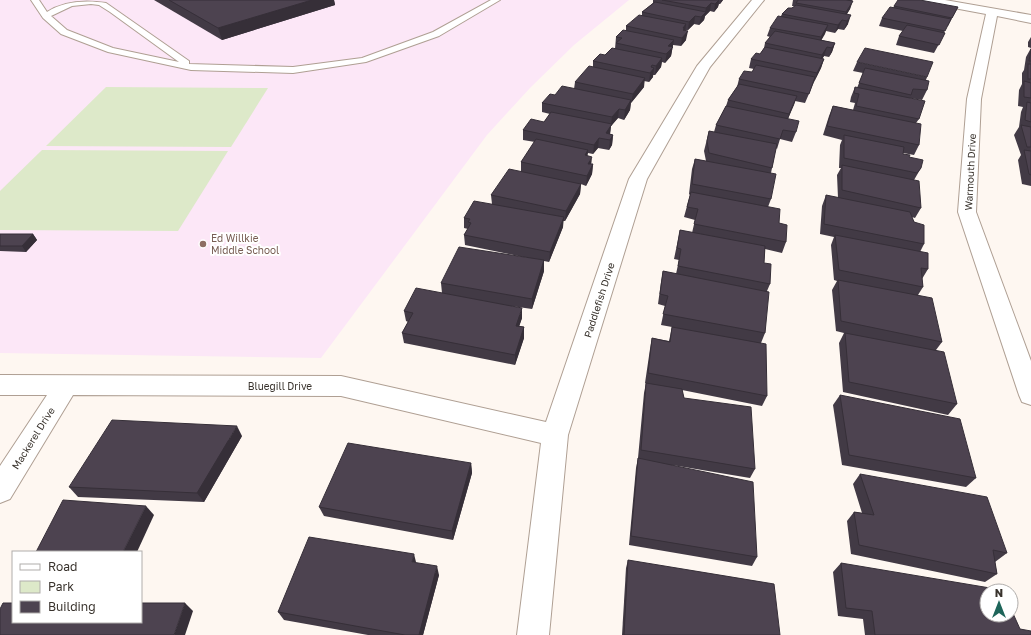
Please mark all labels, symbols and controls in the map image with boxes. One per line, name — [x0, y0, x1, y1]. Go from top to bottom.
street label: Warmouth Drive — [962, 133, 978, 211]
place label: Ed Willkie Middle School — [211, 232, 279, 256]
marker: Ed Willkie Middle School — [198, 239, 208, 249]
street label: Paddlefish Drive — [581, 261, 617, 339]
street label: Bluegill Drive — [248, 380, 312, 392]
street label: Mackerel Drive — [9, 405, 57, 471]
legend — [12, 551, 142, 623]
text: Road — [48, 559, 77, 574]
text: Park — [48, 579, 74, 594]
north arrow — [979, 583, 1019, 623]
text: N — [995, 586, 1003, 599]
text: Building — [48, 599, 96, 614]

